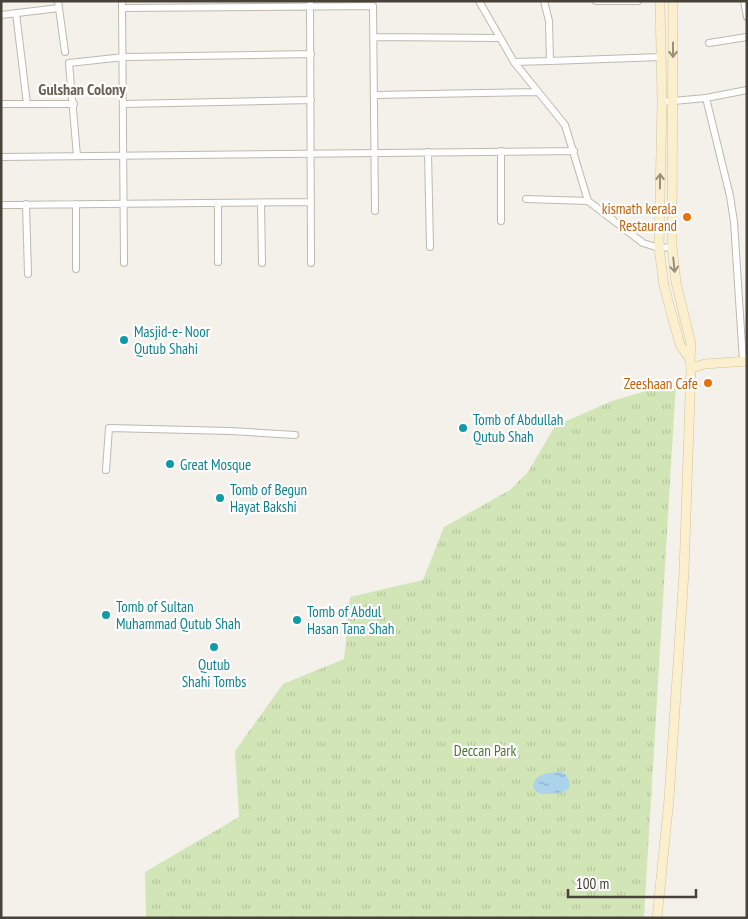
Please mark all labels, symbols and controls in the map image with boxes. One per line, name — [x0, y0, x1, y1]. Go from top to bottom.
one-way arrow — [668, 42, 678, 58]
district label: Gulshan Colony — [38, 79, 126, 99]
one-way arrow — [655, 174, 665, 190]
place label: kismath kerala Restaurand — [602, 199, 677, 235]
marker: kismath kerala Restaurand — [681, 211, 693, 223]
one-way arrow — [669, 257, 679, 273]
place label: Masjid-e- Noor Qutub Shahi — [134, 322, 211, 358]
marker: Masjid-e- Noor Qutub Shahi — [118, 334, 130, 346]
place label: Zeeshaan Cafe — [624, 374, 698, 393]
marker: Zeeshaan Cafe — [702, 377, 714, 389]
place label: Tomb of Abdullah Qutub Shah — [473, 410, 563, 446]
marker: Tomb of Abdullah Qutub Shah — [457, 422, 469, 434]
place label: Great Mosque — [180, 455, 251, 474]
marker: Great Mosque — [164, 458, 176, 470]
place label: Tomb of Begun Hayat Bakshi — [230, 480, 307, 516]
marker: Tomb of Begun Hayat Bakshi — [214, 492, 226, 504]
place label: Tomb of Sultan Muhammad Qutub Shah — [116, 597, 241, 633]
place label: Tomb of Abdul Hasan Tana Shah — [307, 602, 394, 638]
marker: Tomb of Sultan Muhammad Qutub Shah — [100, 609, 112, 621]
marker: Tomb of Abdul Hasan Tana Shah — [291, 614, 303, 626]
marker: Qutub Shahi Tombs — [208, 641, 220, 653]
place label: Qutub Shahi Tombs — [182, 655, 246, 691]
park label: Deccan Park — [454, 741, 516, 760]
scale bar — [568, 866, 696, 898]
text: 100 m — [576, 874, 609, 893]

